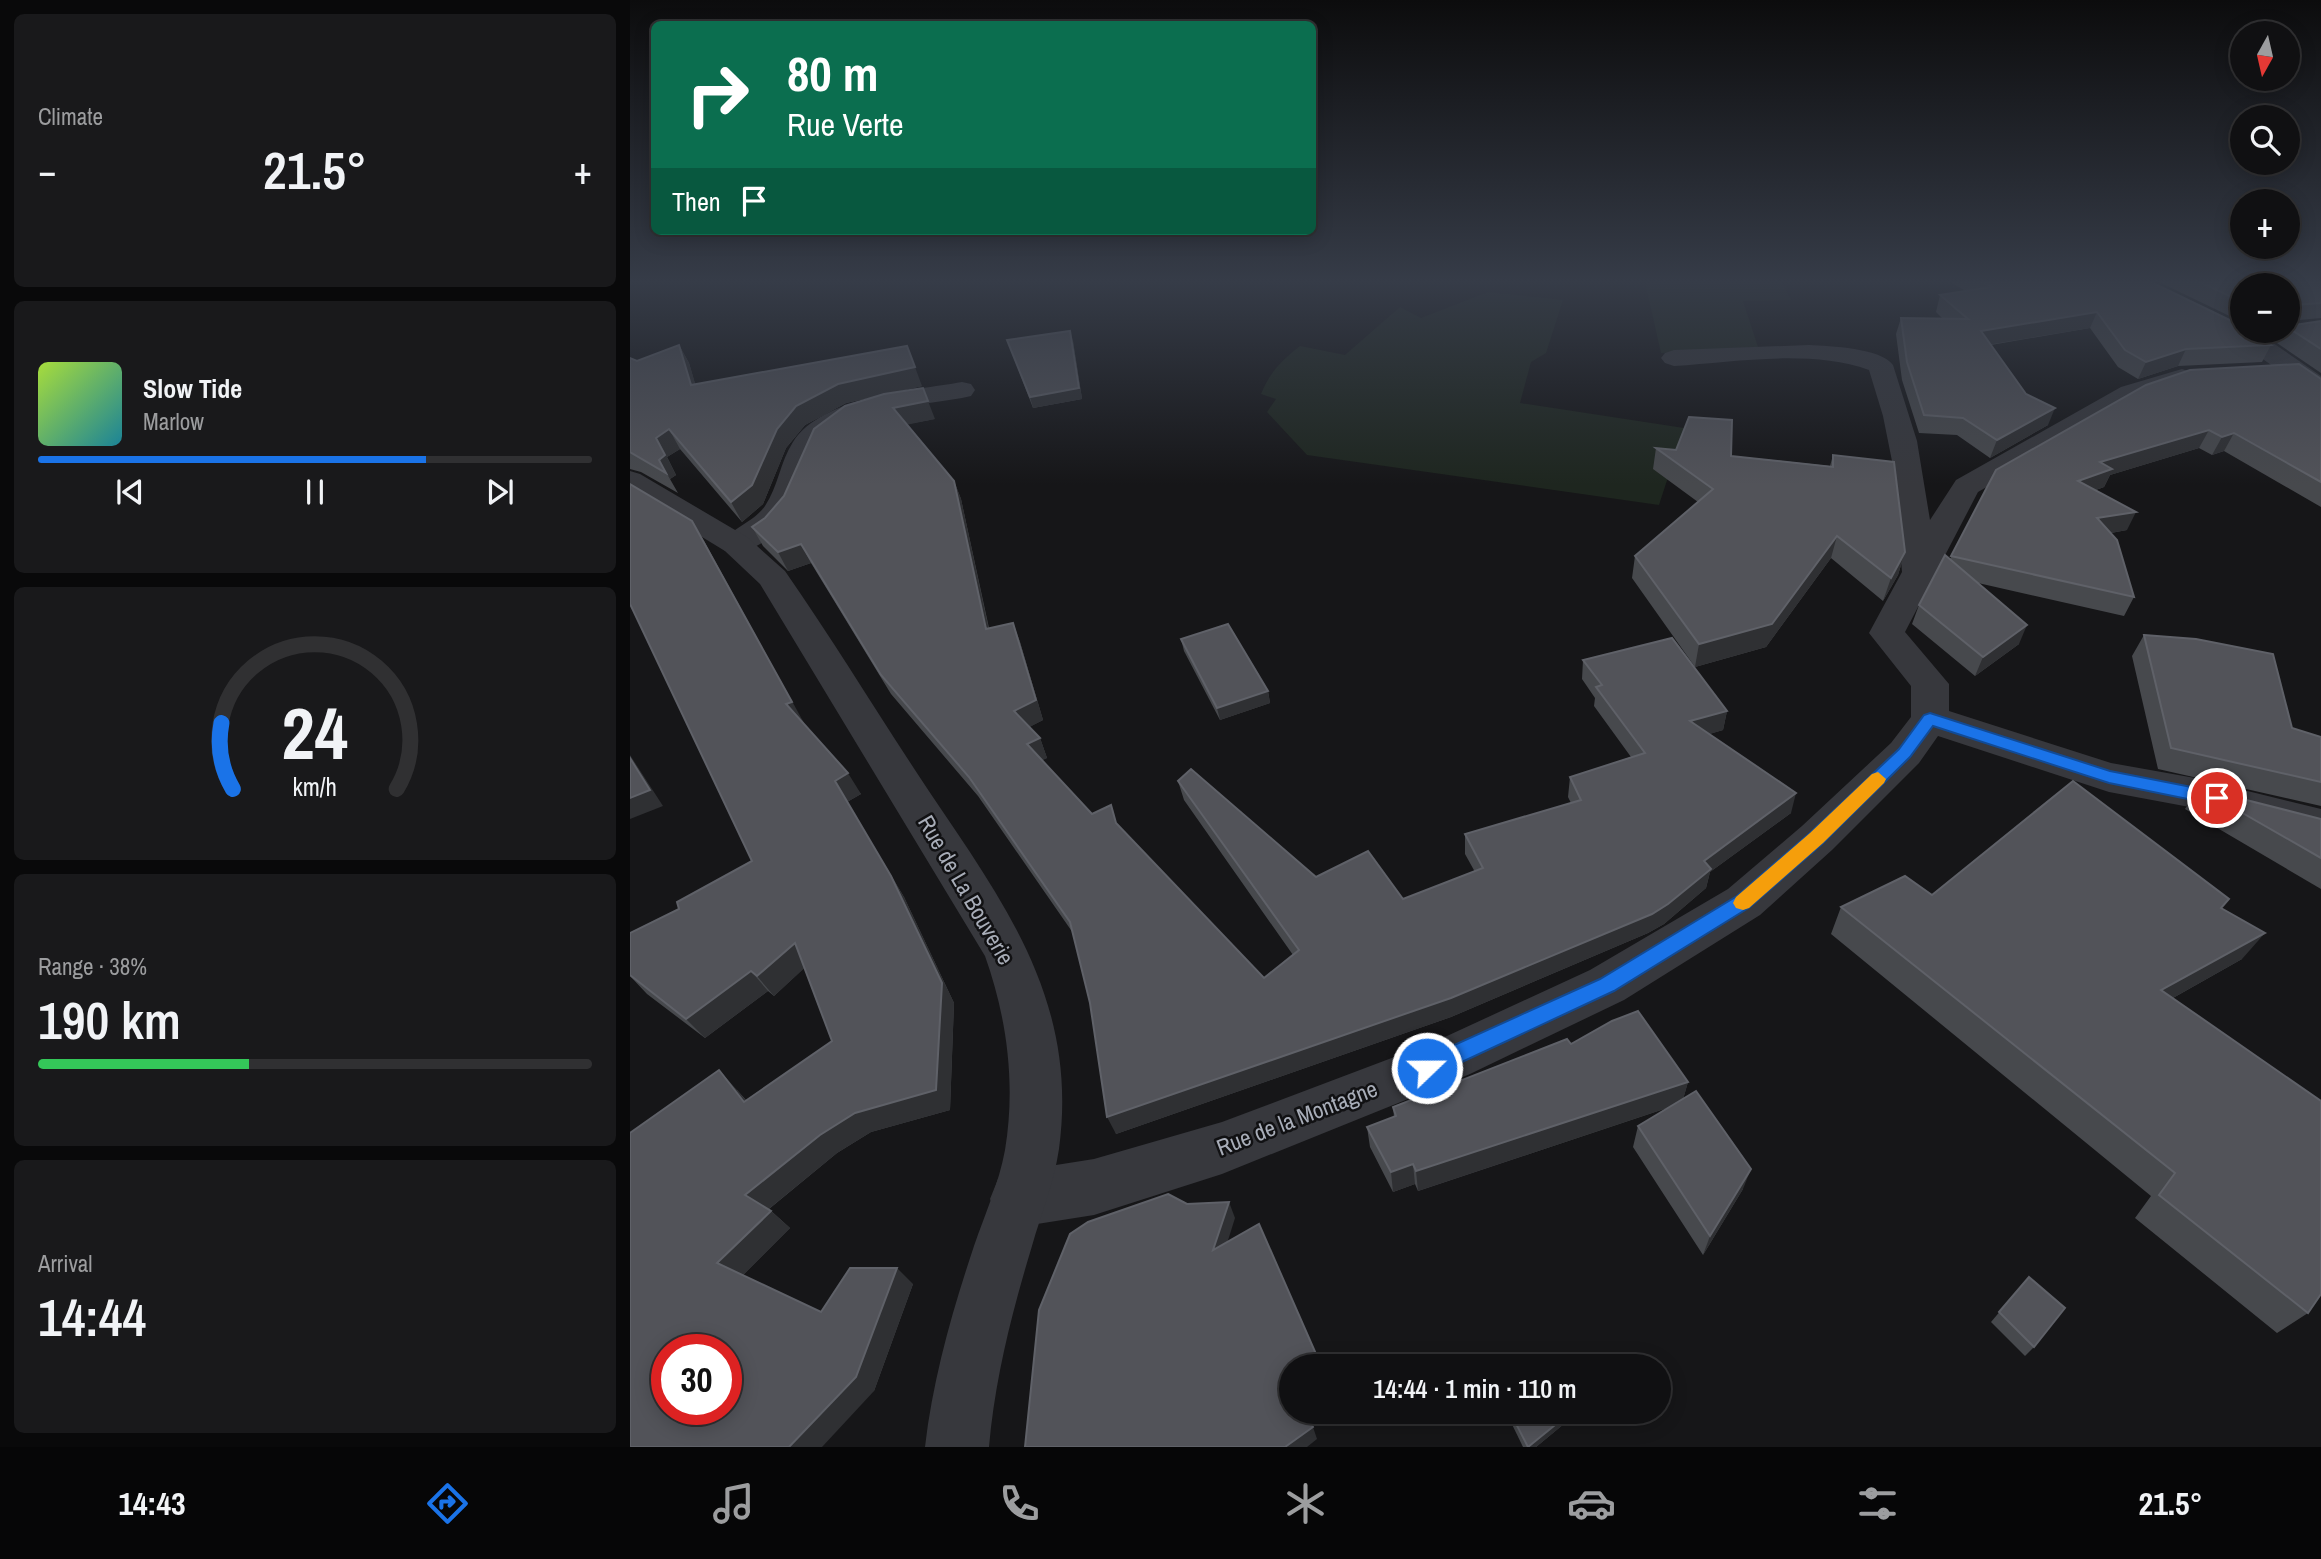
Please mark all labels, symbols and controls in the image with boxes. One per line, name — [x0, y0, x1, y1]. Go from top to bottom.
north arrow — [2230, 21, 2300, 91]
map controls — [2230, 21, 2300, 343]
text: 80 m — [787, 40, 879, 106]
icon: right — [672, 49, 763, 140]
text: Climate — [38, 101, 103, 132]
text: Rue Verte — [787, 103, 904, 146]
button: search — [2230, 105, 2300, 175]
text: 21.5° — [263, 135, 367, 205]
text: − — [38, 145, 56, 196]
text: + — [574, 145, 592, 196]
icon: arrive — [735, 182, 773, 220]
text: Then — [672, 184, 721, 219]
button: + — [2230, 189, 2300, 259]
button: − — [2230, 273, 2300, 343]
text: Slow Tide — [143, 371, 242, 406]
text: Marlow — [143, 406, 204, 437]
icon: previous — [111, 473, 149, 511]
icon: pause — [296, 473, 334, 511]
icon: next — [481, 473, 519, 511]
text: 24 — [282, 685, 348, 783]
pin — [2187, 768, 2247, 828]
text: km/h — [293, 770, 337, 804]
icon: arrive — [2198, 779, 2236, 817]
street label: Rue de La Bouverie — [911, 809, 1022, 970]
text: Range · 38% — [38, 951, 147, 982]
text: 190 km — [38, 985, 181, 1055]
position arrow — [1390, 1031, 1464, 1105]
street label: Rue de la Montagne — [1212, 1073, 1382, 1162]
text: Arrival — [38, 1248, 93, 1279]
text: 14:44 — [38, 1282, 146, 1352]
speed limit sign: 30 — [651, 1334, 742, 1425]
text: 14:44 · 1 min · 110 m — [1373, 1371, 1577, 1406]
icon: directions — [423, 1479, 472, 1528]
icon: music — [709, 1479, 758, 1528]
icon: phone — [995, 1479, 1044, 1528]
icon: climate — [1281, 1479, 1330, 1528]
icon: car — [1567, 1479, 1616, 1528]
icon: filters — [1853, 1479, 1902, 1528]
text: 14:43 — [119, 1482, 186, 1525]
text: 21.5° — [2139, 1482, 2202, 1525]

